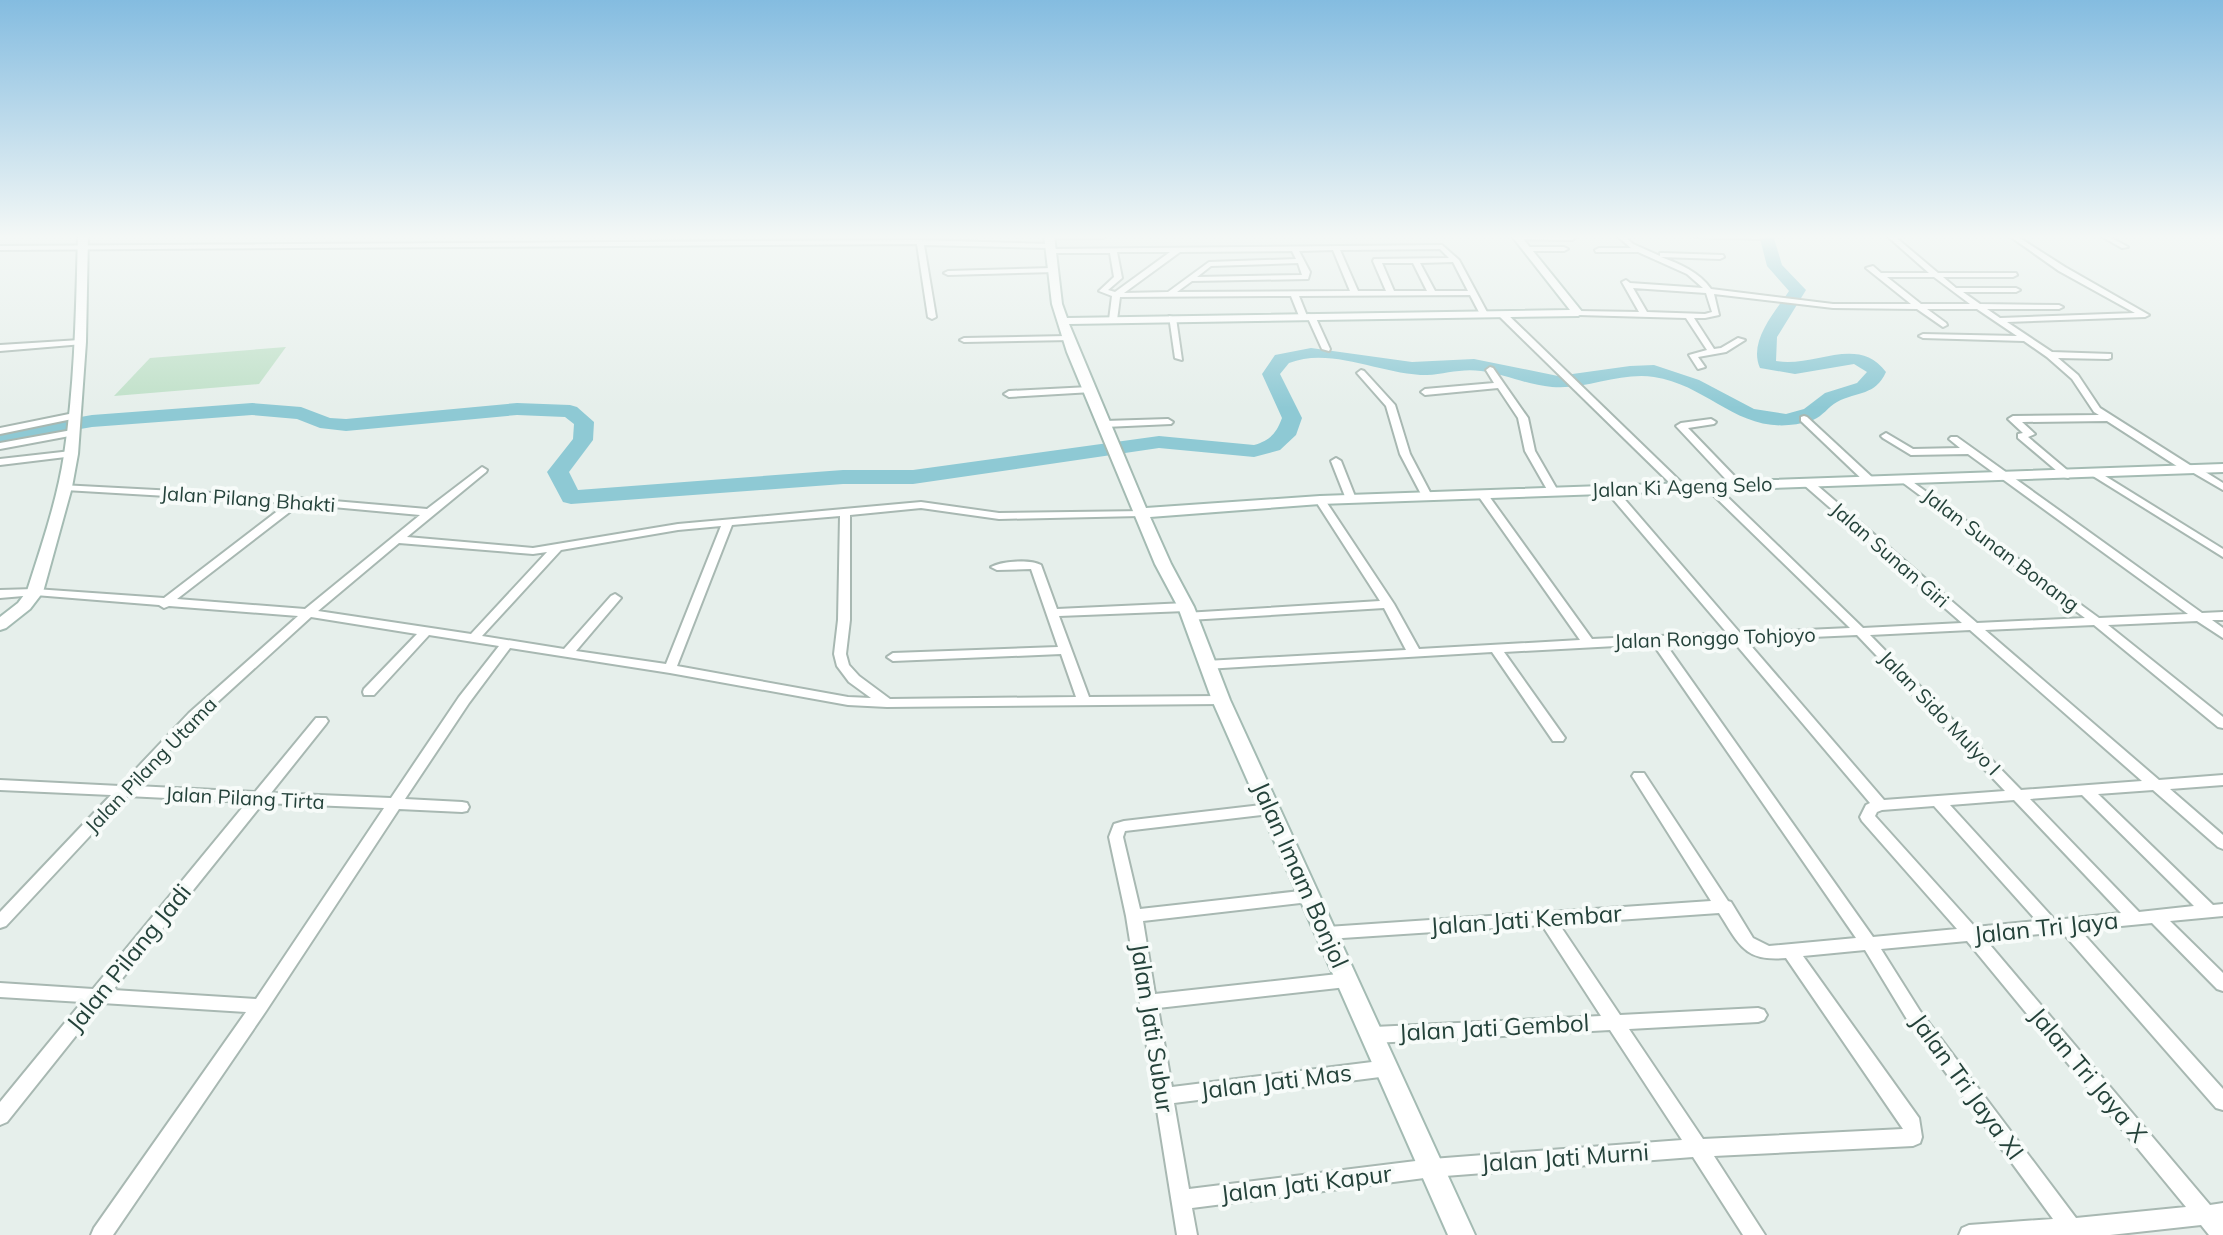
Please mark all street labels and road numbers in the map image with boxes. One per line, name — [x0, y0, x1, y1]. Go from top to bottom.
street label: Jalan Ki Ageng Selo — [1591, 471, 1773, 502]
street label: Jalan Pilang Bhakti — [160, 480, 336, 517]
street label: Jalan Sunan Bonang — [1918, 483, 2084, 617]
street label: Jalan Sunan Giri — [1826, 497, 1955, 613]
street label: Jalan Ronggo Tohjoyo — [1614, 621, 1816, 654]
street label: Jalan Sido Mulyo I — [1874, 645, 2006, 780]
street label: Jalan Pilang Utama — [79, 692, 222, 838]
street label: Jalan Imam Bonjol — [1246, 777, 1355, 972]
street label: Jalan Pilang Tirta — [165, 781, 325, 814]
street label: Jalan Pilang Jadi — [59, 877, 197, 1037]
street label: Jalan Jati Kembar — [1429, 897, 1623, 941]
street label: Jalan Tri Jaya — [1972, 905, 2120, 950]
street label: Jalan Jati Subur — [1125, 941, 1181, 1115]
street label: Jalan Tri Jaya X — [2024, 1001, 2154, 1148]
street label: Jalan Jati Gembol — [1398, 1007, 1590, 1047]
street label: Jalan Tri Jaya XI — [1905, 1007, 2031, 1165]
street label: Jalan Jati Mas — [1198, 1057, 1353, 1105]
street label: Jalan Jati Murni — [1480, 1136, 1650, 1178]
street label: Jalan Jati Kapur — [1219, 1158, 1393, 1208]

